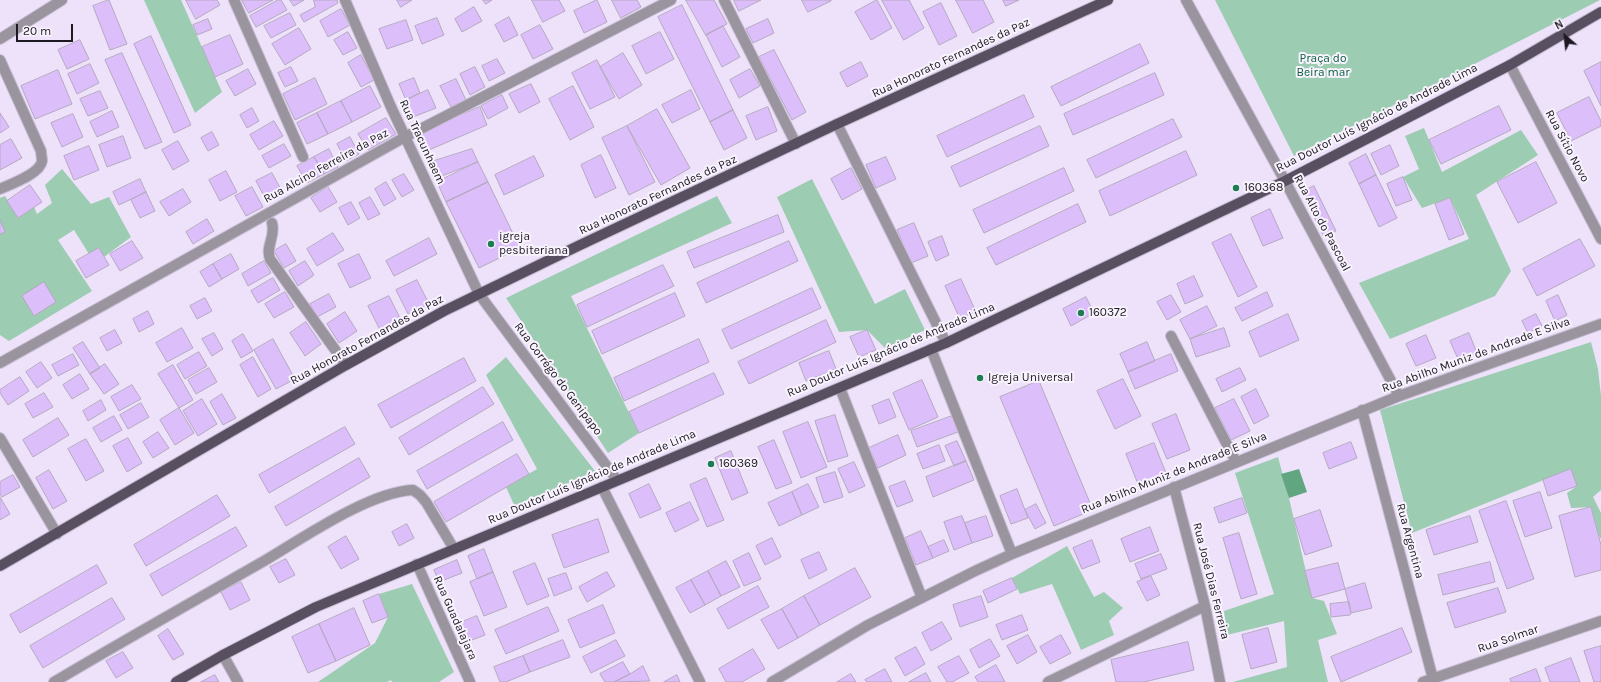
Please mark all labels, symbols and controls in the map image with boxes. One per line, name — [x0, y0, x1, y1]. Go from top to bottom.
street label: Rua Honorato Fernandes da Paz — [870, 15, 1032, 101]
scale bar — [18, 16, 75, 42]
north arrow — [1545, 16, 1585, 56]
text: N — [1553, 17, 1566, 33]
text: 20 m — [23, 24, 51, 38]
park label: Praça do Beira mar — [1296, 52, 1350, 80]
street label: Rua Doutor Luís Ignácio de Andrade Lima — [1274, 61, 1480, 175]
street label: Rua Tracunhaem — [396, 97, 448, 187]
street label: Rua Sítio Novo — [1542, 107, 1592, 185]
street label: Rua Alcino Ferreira da Paz — [261, 126, 391, 206]
street label: Rua Honorato Fernandes da Paz — [577, 152, 739, 238]
street label: Rua Alto do Pascoal — [1291, 172, 1353, 274]
place label: 160368 — [1244, 181, 1283, 195]
marker: 160368 — [1231, 183, 1241, 193]
place label: igreja pesbiteriana — [499, 230, 568, 258]
marker: igreja pesbiteriana — [486, 239, 496, 249]
street label: Rua Honorato Fernandes da Paz — [288, 292, 446, 388]
street label: Rua Doutor Luís Ignácio de Andrade Lima — [785, 300, 997, 400]
place label: 160372 — [1089, 306, 1127, 320]
marker: 160372 — [1076, 308, 1086, 318]
street label: Rua Abilho Muniz de Andrade E Silva — [1380, 314, 1572, 396]
street label: Rua Corrégo do Genipapo — [511, 320, 605, 438]
place label: Igreja Universal — [988, 371, 1073, 385]
marker: Igreja Universal — [975, 373, 985, 383]
street label: Rua Doutor Luís Ignácio de Andrade Lima — [486, 427, 698, 527]
street label: Rua Abilho Muniz de Andrade E Silva — [1079, 429, 1269, 517]
place label: 160369 — [719, 457, 758, 471]
marker: 160369 — [706, 459, 716, 469]
street label: Rua Argentina — [1393, 502, 1427, 580]
street label: Rua José Dias Ferreira — [1190, 521, 1232, 641]
street label: Rua Guadalajara — [430, 574, 480, 662]
street label: Rua Solmar — [1476, 622, 1540, 656]

